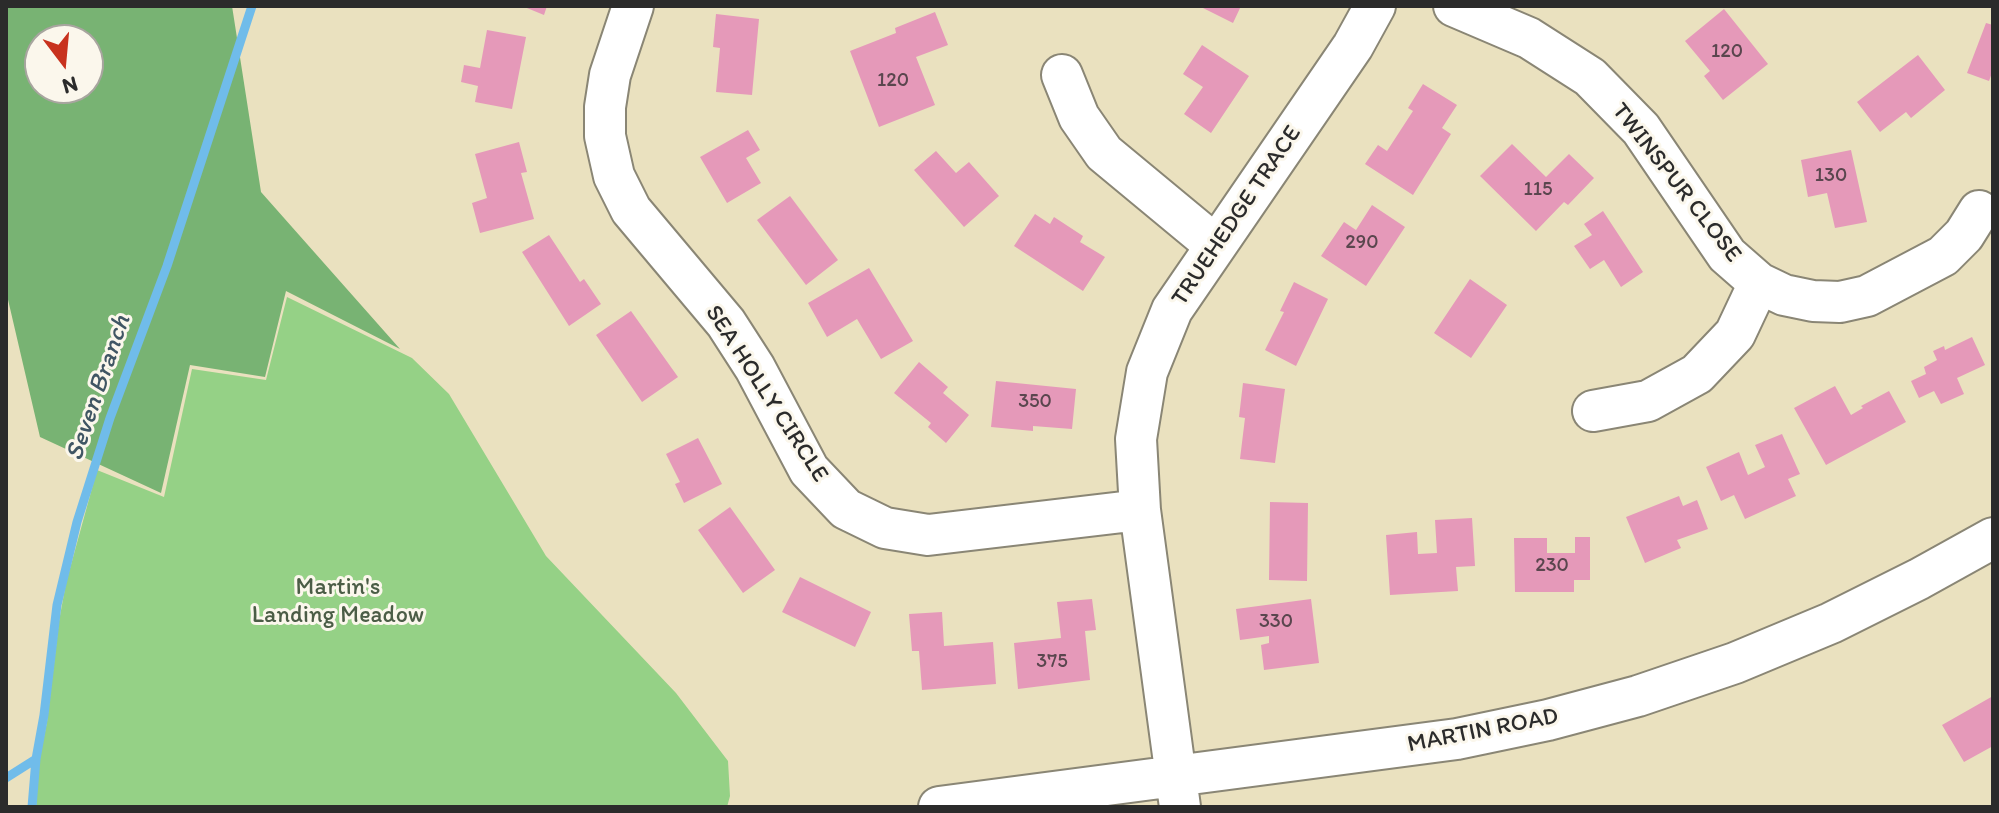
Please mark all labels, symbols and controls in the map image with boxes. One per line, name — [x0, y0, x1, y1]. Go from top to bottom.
north arrow — [24, 24, 104, 104]
house number: 120 — [1711, 40, 1743, 64]
house number: 120 — [877, 69, 909, 93]
text: N — [59, 71, 81, 101]
street label: TWINSPUR CLOSE — [1605, 98, 1747, 268]
street label: TRUEHEDGE TRACE — [1166, 120, 1308, 312]
house number: 130 — [1815, 164, 1847, 188]
house number: 115 — [1523, 178, 1553, 202]
house number: 290 — [1345, 231, 1379, 255]
street label: SEA HOLLY CIRCLE — [698, 300, 834, 488]
water label: Seven Branch — [60, 311, 138, 465]
house number: 350 — [1018, 390, 1052, 414]
house number: 230 — [1535, 554, 1569, 578]
park label: Martin's Landing Meadow — [252, 574, 424, 630]
house number: 330 — [1259, 610, 1293, 634]
house number: 375 — [1036, 650, 1068, 674]
street label: MARTIN ROAD — [1405, 702, 1561, 760]

